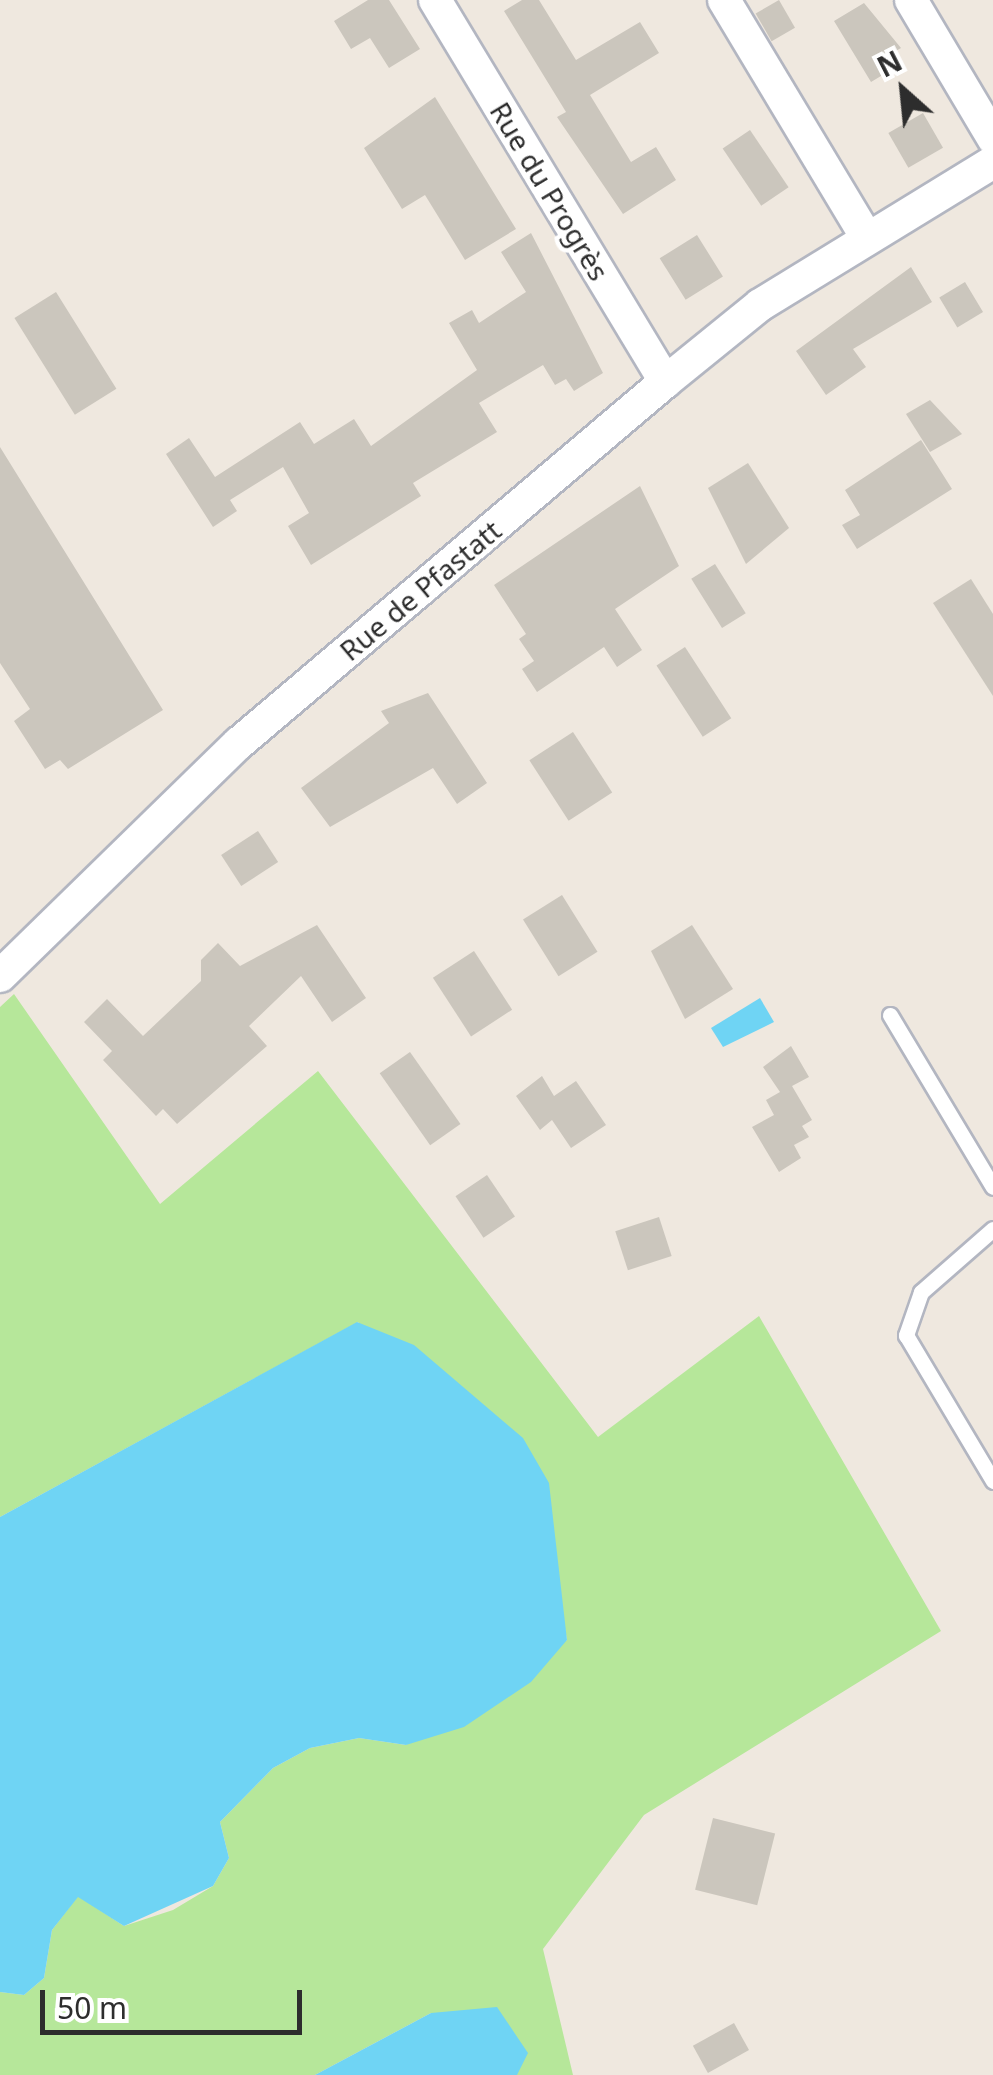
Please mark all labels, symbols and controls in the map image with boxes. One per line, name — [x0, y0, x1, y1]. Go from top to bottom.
north arrow — [853, 40, 953, 140]
text: N — [871, 41, 908, 85]
street label: Rue du Progrès — [484, 96, 616, 286]
street label: Rue de Pfastatt — [333, 513, 507, 667]
scale bar — [45, 1970, 308, 2032]
text: 50 m — [57, 1987, 127, 2028]

